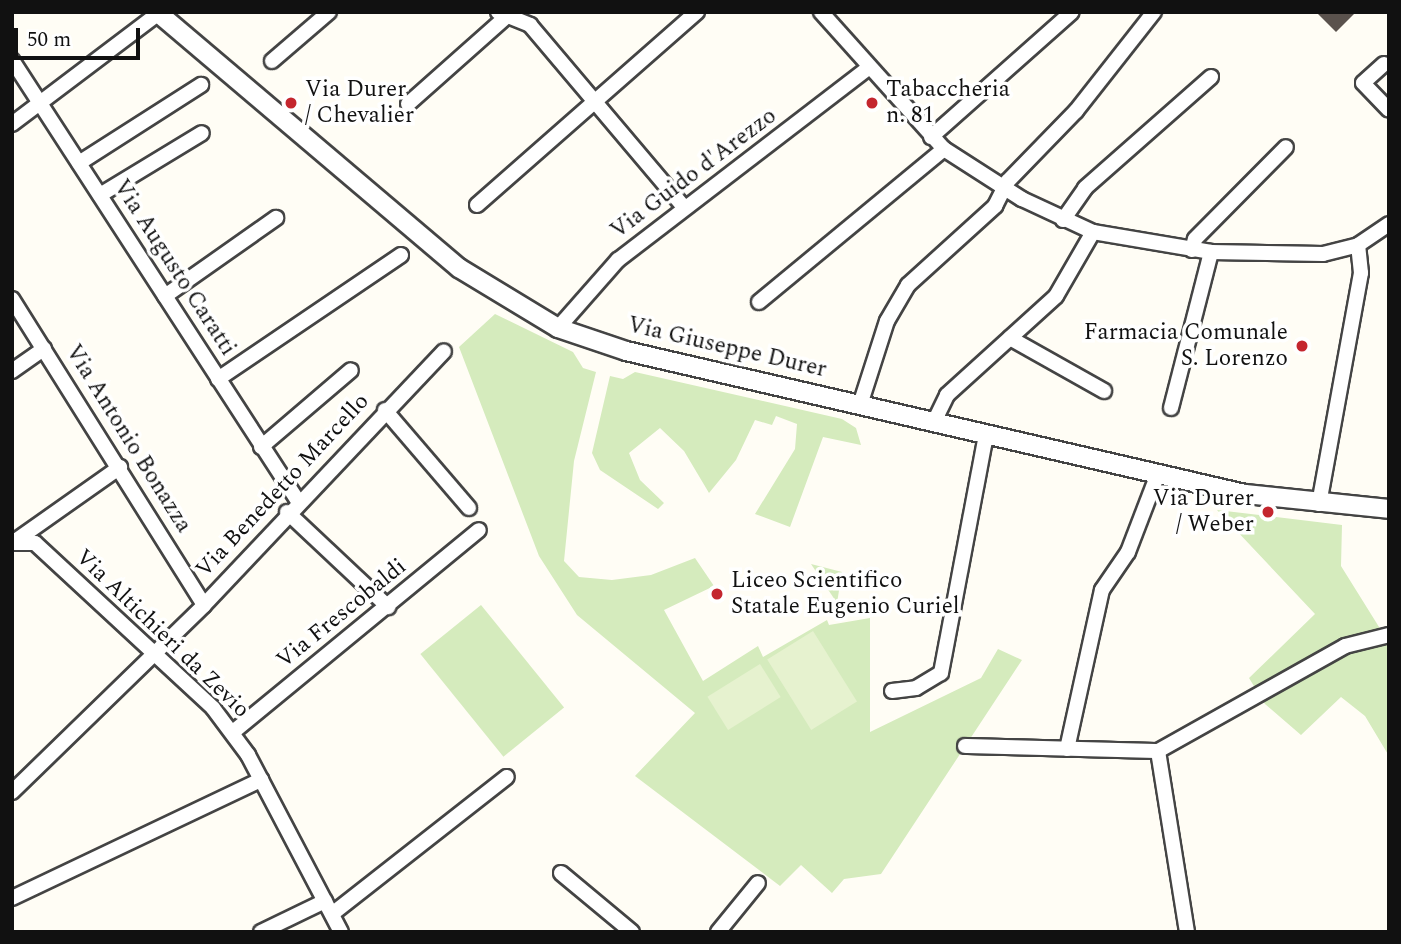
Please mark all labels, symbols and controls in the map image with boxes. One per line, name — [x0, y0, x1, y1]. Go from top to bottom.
scale bar — [18, 14, 144, 58]
text: 50 m — [27, 24, 71, 56]
place label: Via Durer / Chevalier — [305, 76, 414, 130]
place label: Tabaccheria n. 81 — [886, 76, 1010, 130]
marker: Via Durer / Chevalier — [283, 95, 299, 111]
marker: Tabaccheria n. 81 — [864, 95, 880, 111]
street label: Via Guido d'Arezzo — [606, 103, 782, 245]
street label: Via Augusto Caratti — [107, 175, 241, 361]
street label: Via Giuseppe Durer — [625, 312, 829, 384]
place label: Farmacia Comunale S. Lorenzo — [1084, 319, 1288, 373]
marker: Farmacia Comunale S. Lorenzo — [1294, 338, 1310, 354]
street label: Via Antonio Bonazza — [59, 340, 197, 538]
street label: Via Benedetto Marcello — [191, 388, 375, 584]
place label: Via Durer / Weber — [1153, 485, 1254, 539]
marker: Via Durer / Weber — [1260, 504, 1276, 520]
street label: Via Altichieri da Zevio — [69, 544, 255, 724]
street label: Via Frescobaldi — [271, 553, 413, 675]
place label: Liceo Scientifico Statale Eugenio Curiel — [731, 567, 960, 621]
marker: Liceo Scientifico Statale Eugenio Curiel — [709, 586, 725, 602]

